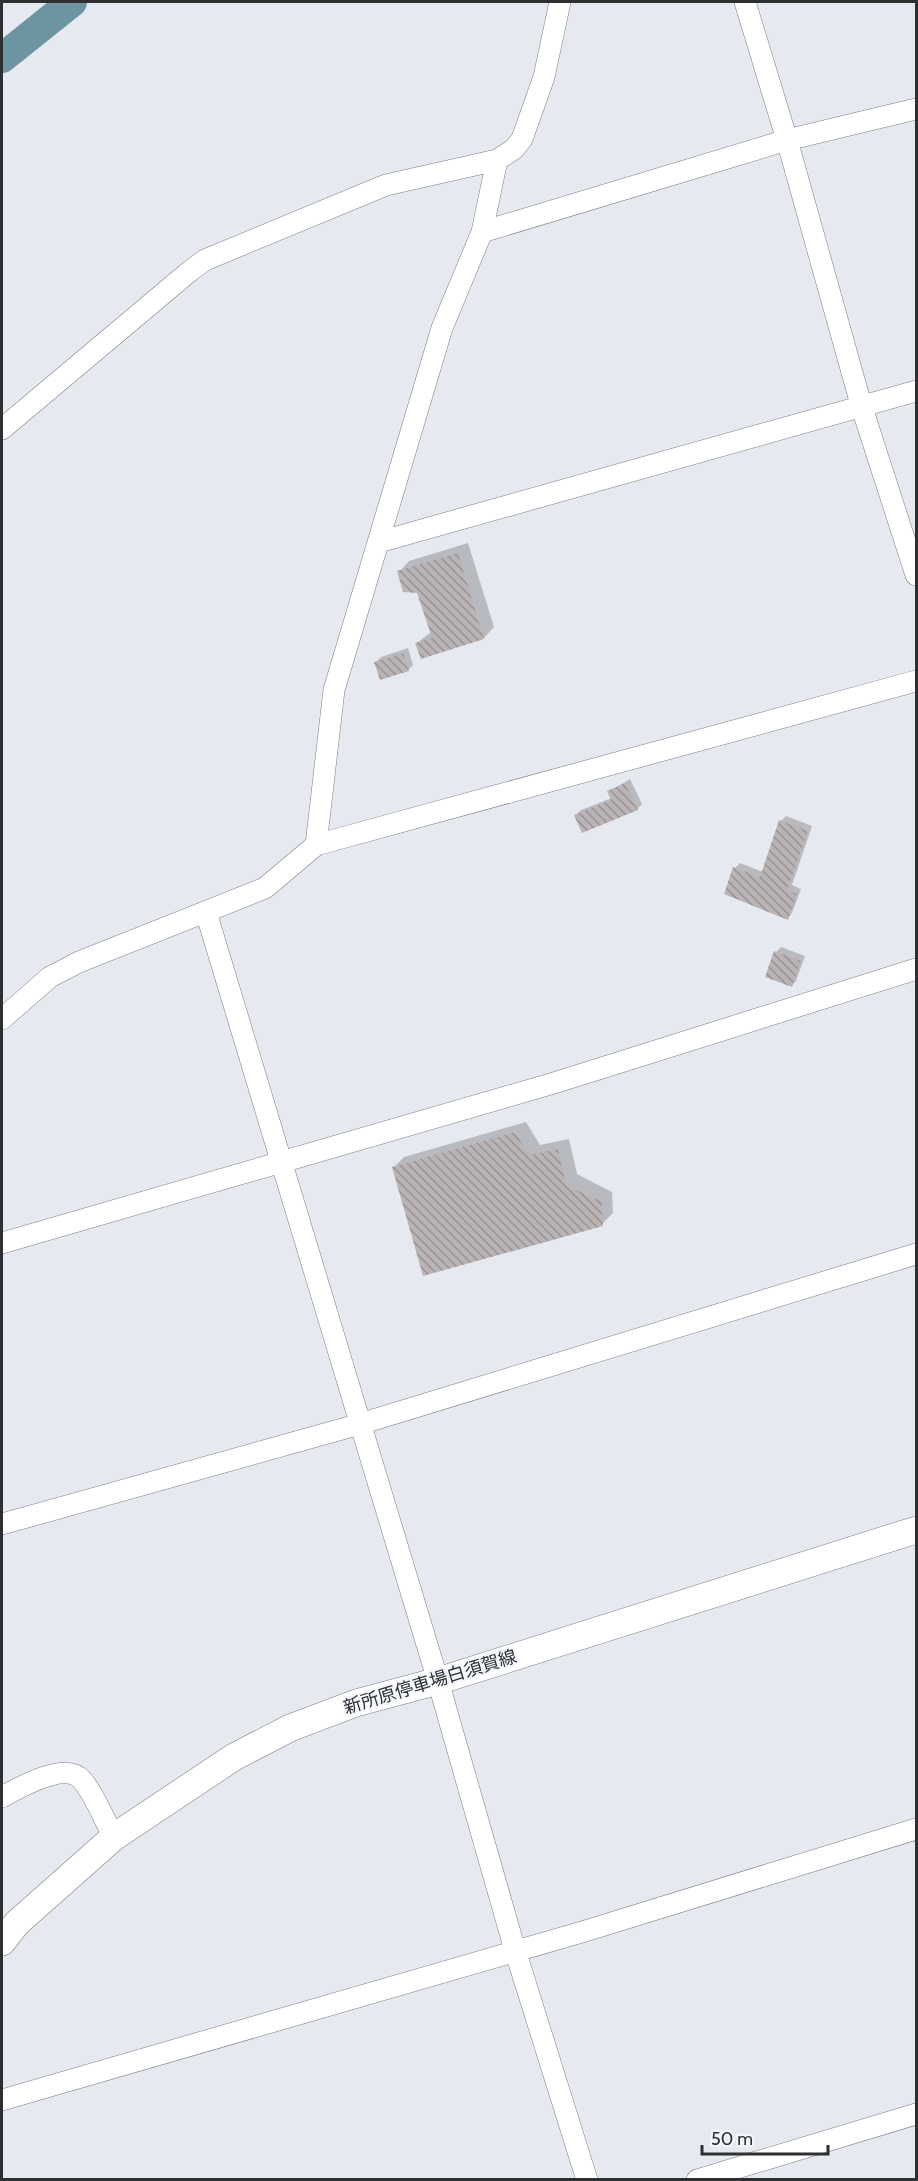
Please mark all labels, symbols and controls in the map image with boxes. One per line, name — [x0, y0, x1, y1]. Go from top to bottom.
street label: 新所原停車場白須賀線 — [341, 1645, 519, 1719]
scale bar — [702, 2118, 828, 2156]
text: 50 m — [711, 2128, 753, 2150]

